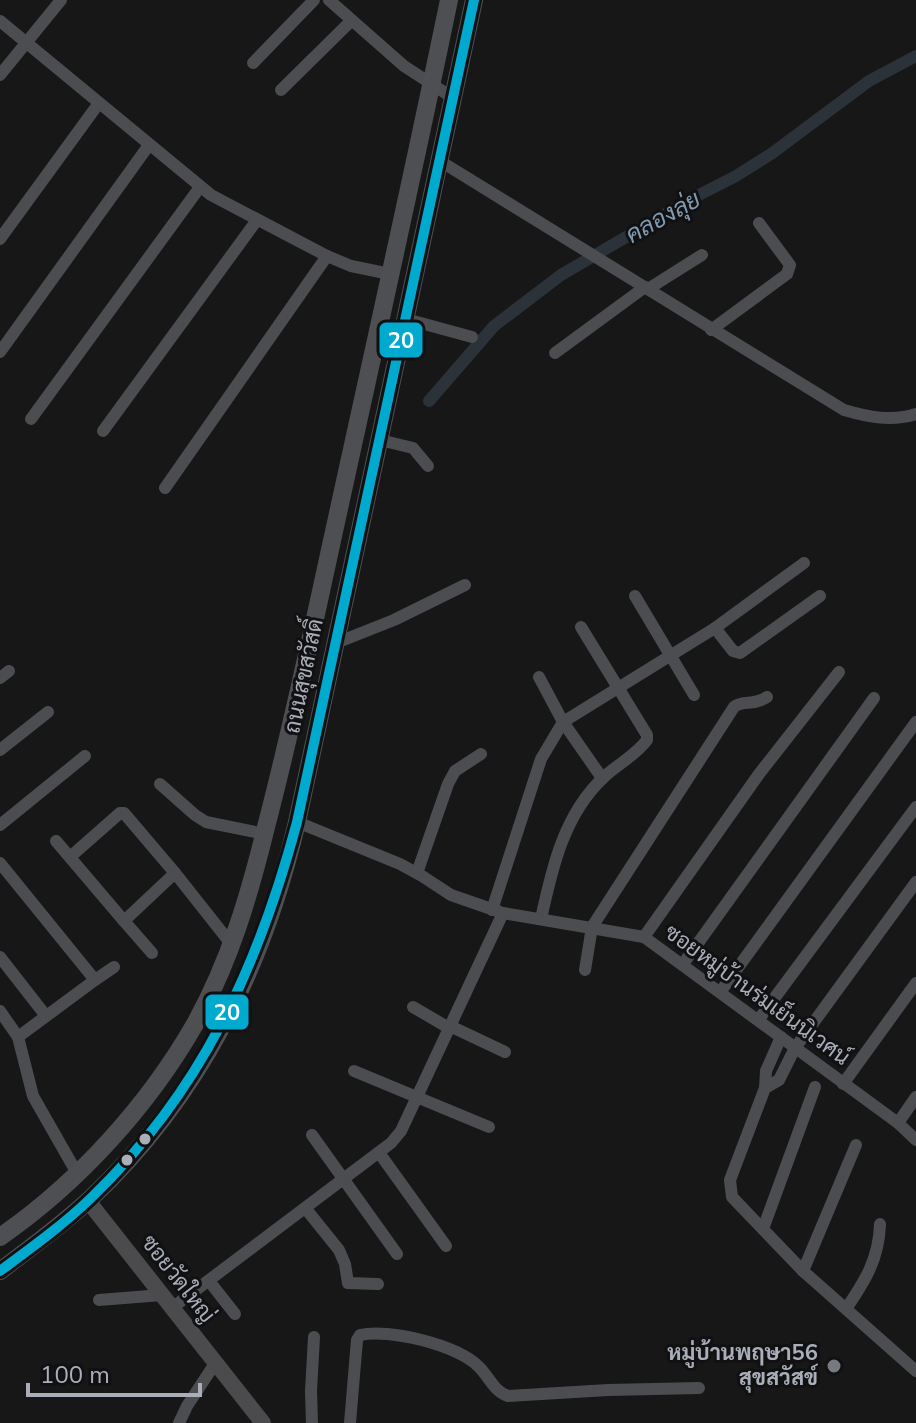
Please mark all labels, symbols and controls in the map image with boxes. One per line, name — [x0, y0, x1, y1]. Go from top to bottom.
water label: คลองลุ่ย — [620, 183, 706, 251]
line badge: 20 — [378, 321, 424, 359]
text: 20 — [388, 326, 414, 356]
street label: ถนนสุขสวัสดิ์ — [272, 615, 331, 736]
street label: ซอยหมู่บ้านร่มเย็นนิเวศน์ — [658, 917, 856, 1072]
line badge: 20 — [204, 993, 250, 1031]
text: 20 — [214, 998, 240, 1028]
unlabelled marker — [137, 1131, 153, 1147]
unlabelled marker — [119, 1152, 135, 1168]
street label: ซอยวัดใหญ่ — [134, 1229, 222, 1329]
place label: หมู่บ้านพฤษา56 สุขสวัสข์ — [667, 1338, 819, 1393]
scale bar — [28, 1347, 200, 1397]
marker: หมู่บ้านพฤษา56 สุขสวัสข์ — [825, 1357, 843, 1375]
text: 100 m — [40, 1359, 110, 1391]

